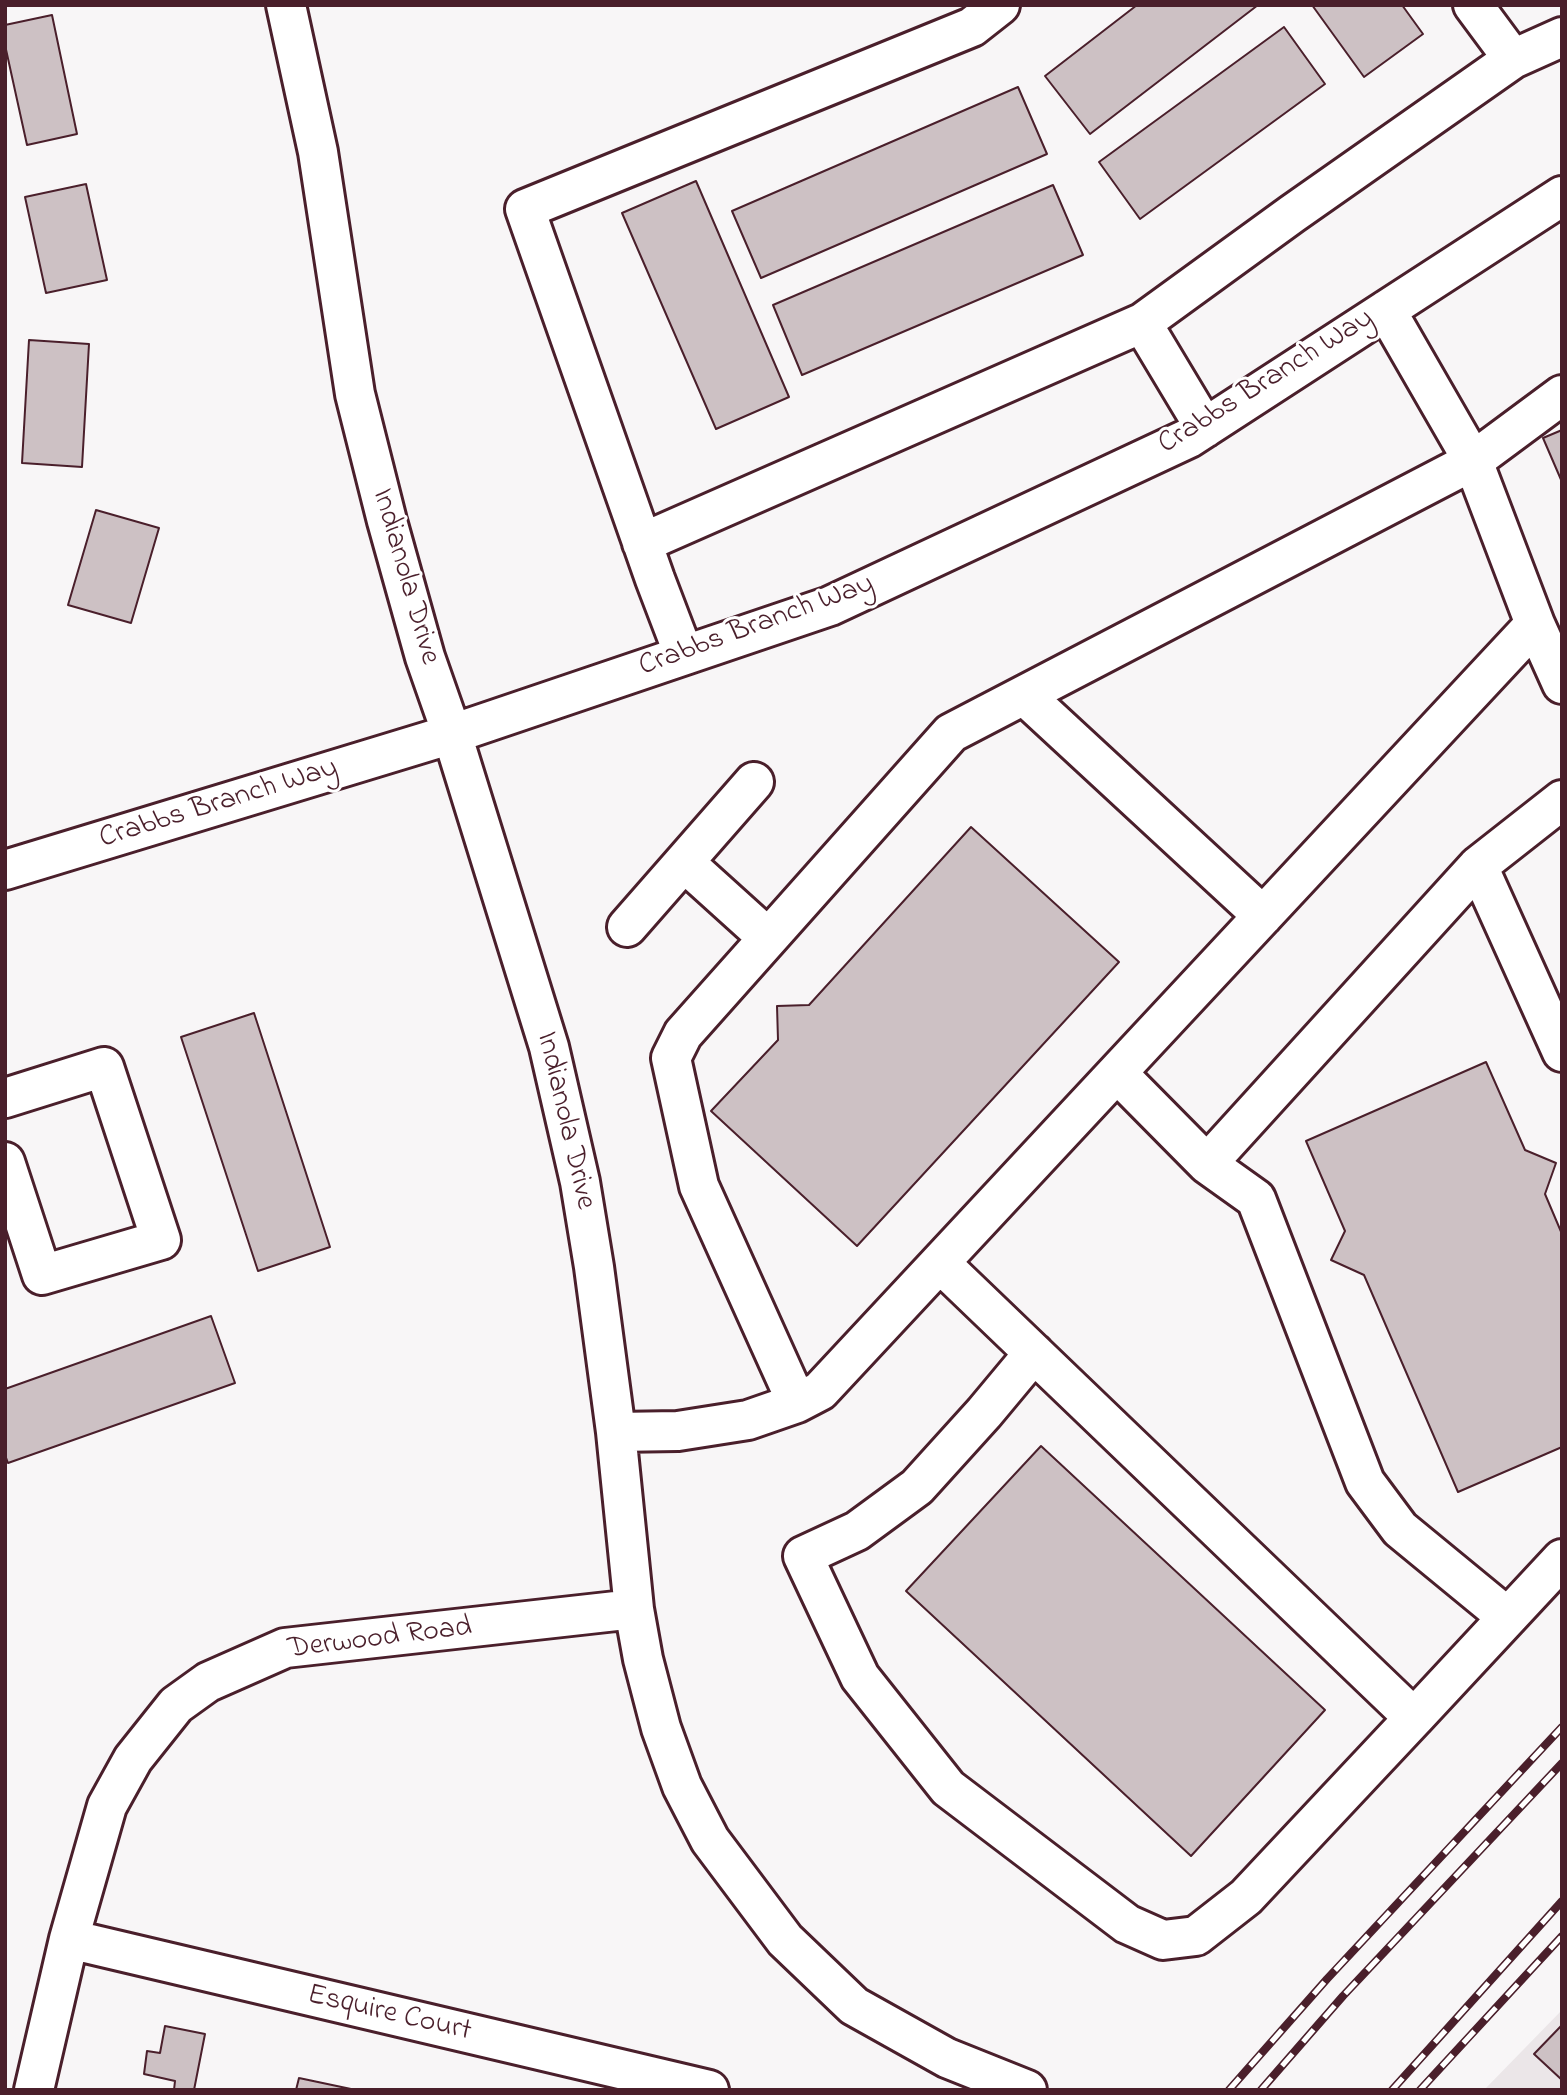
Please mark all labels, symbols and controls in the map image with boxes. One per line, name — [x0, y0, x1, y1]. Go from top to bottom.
street label: Crabbs Branch Way — [1153, 302, 1381, 464]
street label: Indianola Drive — [362, 485, 446, 669]
street label: Crabbs Branch Way — [635, 568, 879, 686]
street label: Crabbs Branch Way — [96, 752, 342, 858]
street label: Indianola Drive — [526, 1029, 602, 1213]
street label: Derwood Road — [286, 1611, 474, 1669]
street label: Esquire Court — [304, 1979, 474, 2051]

